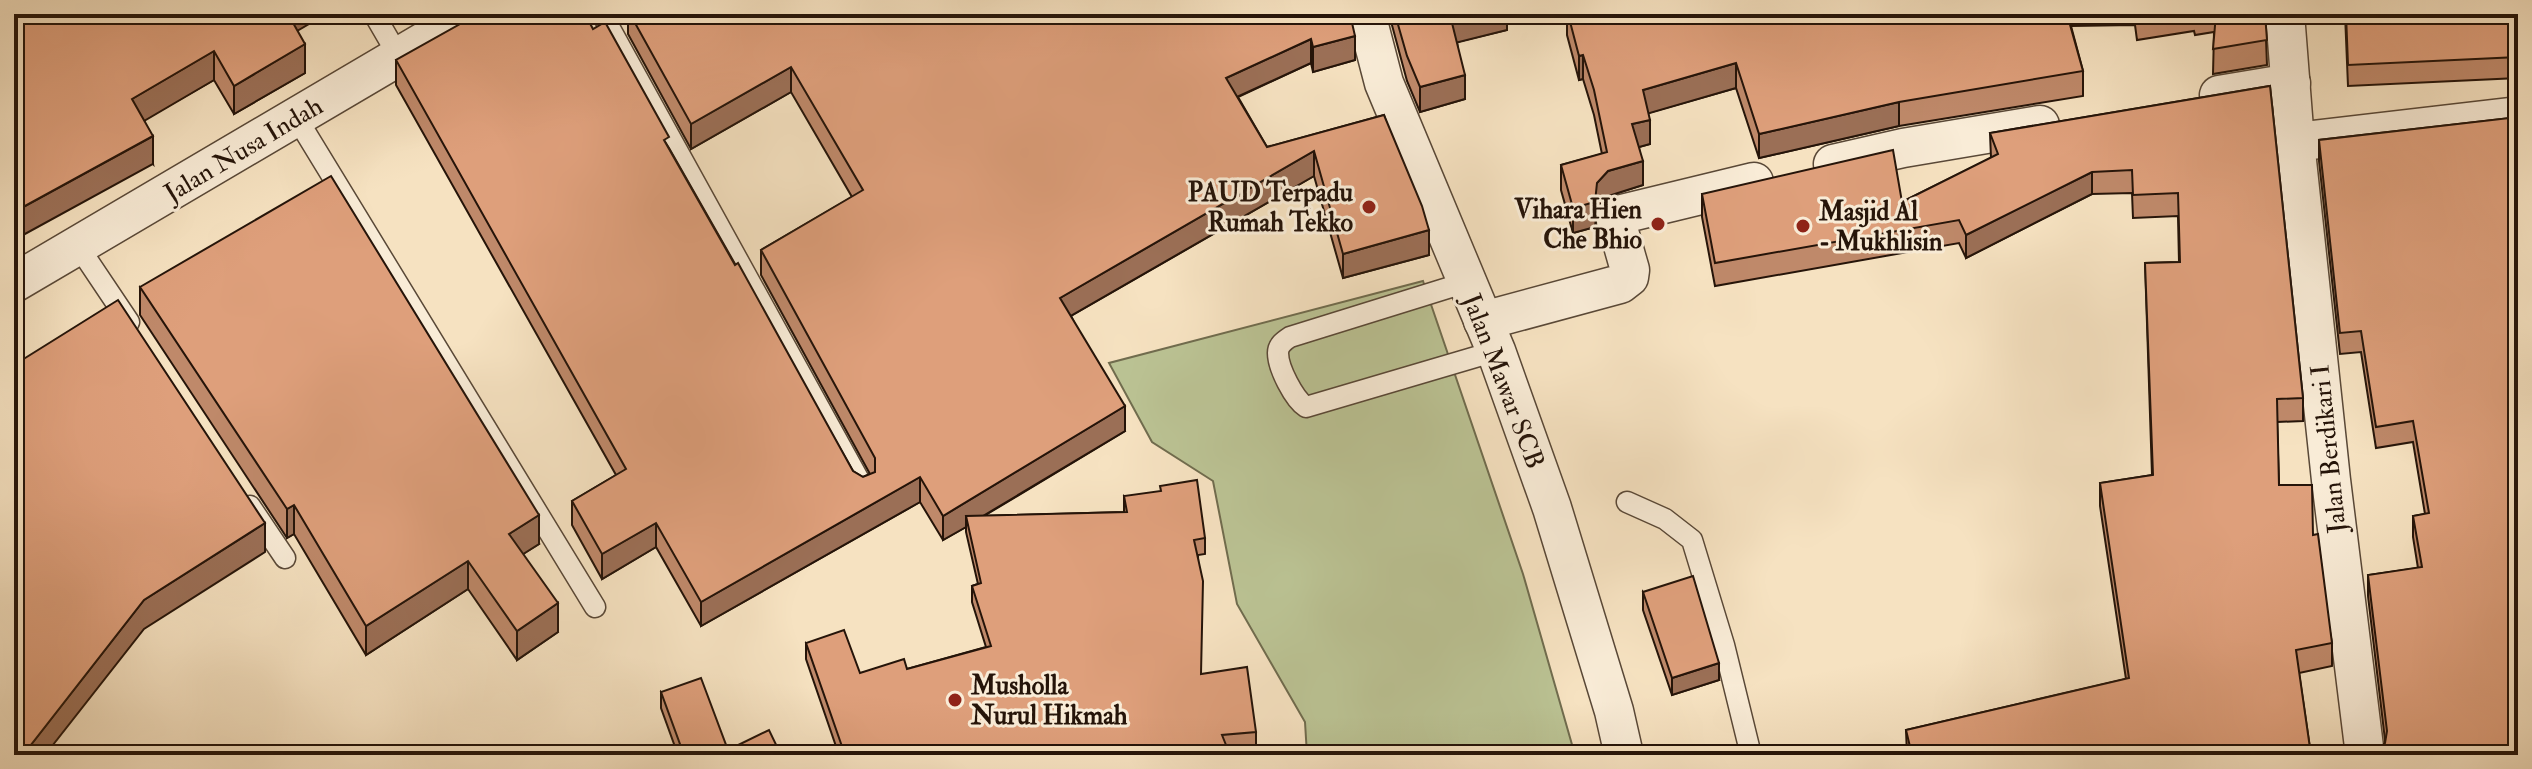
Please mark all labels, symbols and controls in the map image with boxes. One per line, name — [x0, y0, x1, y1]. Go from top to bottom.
street label: Jalan Nusa Indah — [158, 90, 329, 210]
place label: PAUD Terpadu Rumah Tekko — [1188, 177, 1354, 239]
place label: Vihara Hien Che Bhio — [1513, 194, 1643, 256]
place label: Masjid Al - Mukhlisin — [1818, 196, 1943, 258]
marker: PAUD Terpadu Rumah Tekko — [1360, 198, 1378, 216]
marker: Vihara Hien Che Bhio — [1649, 215, 1667, 233]
marker: Masjid Al - Mukhlisin — [1794, 217, 1812, 235]
street label: Jalan Mawar SCB — [1455, 289, 1551, 473]
street label: Jalan Berdikari I — [2304, 363, 2354, 536]
place label: Musholla Nurul Hikmah — [970, 670, 1128, 732]
marker: Musholla Nurul Hikmah — [946, 691, 964, 709]

